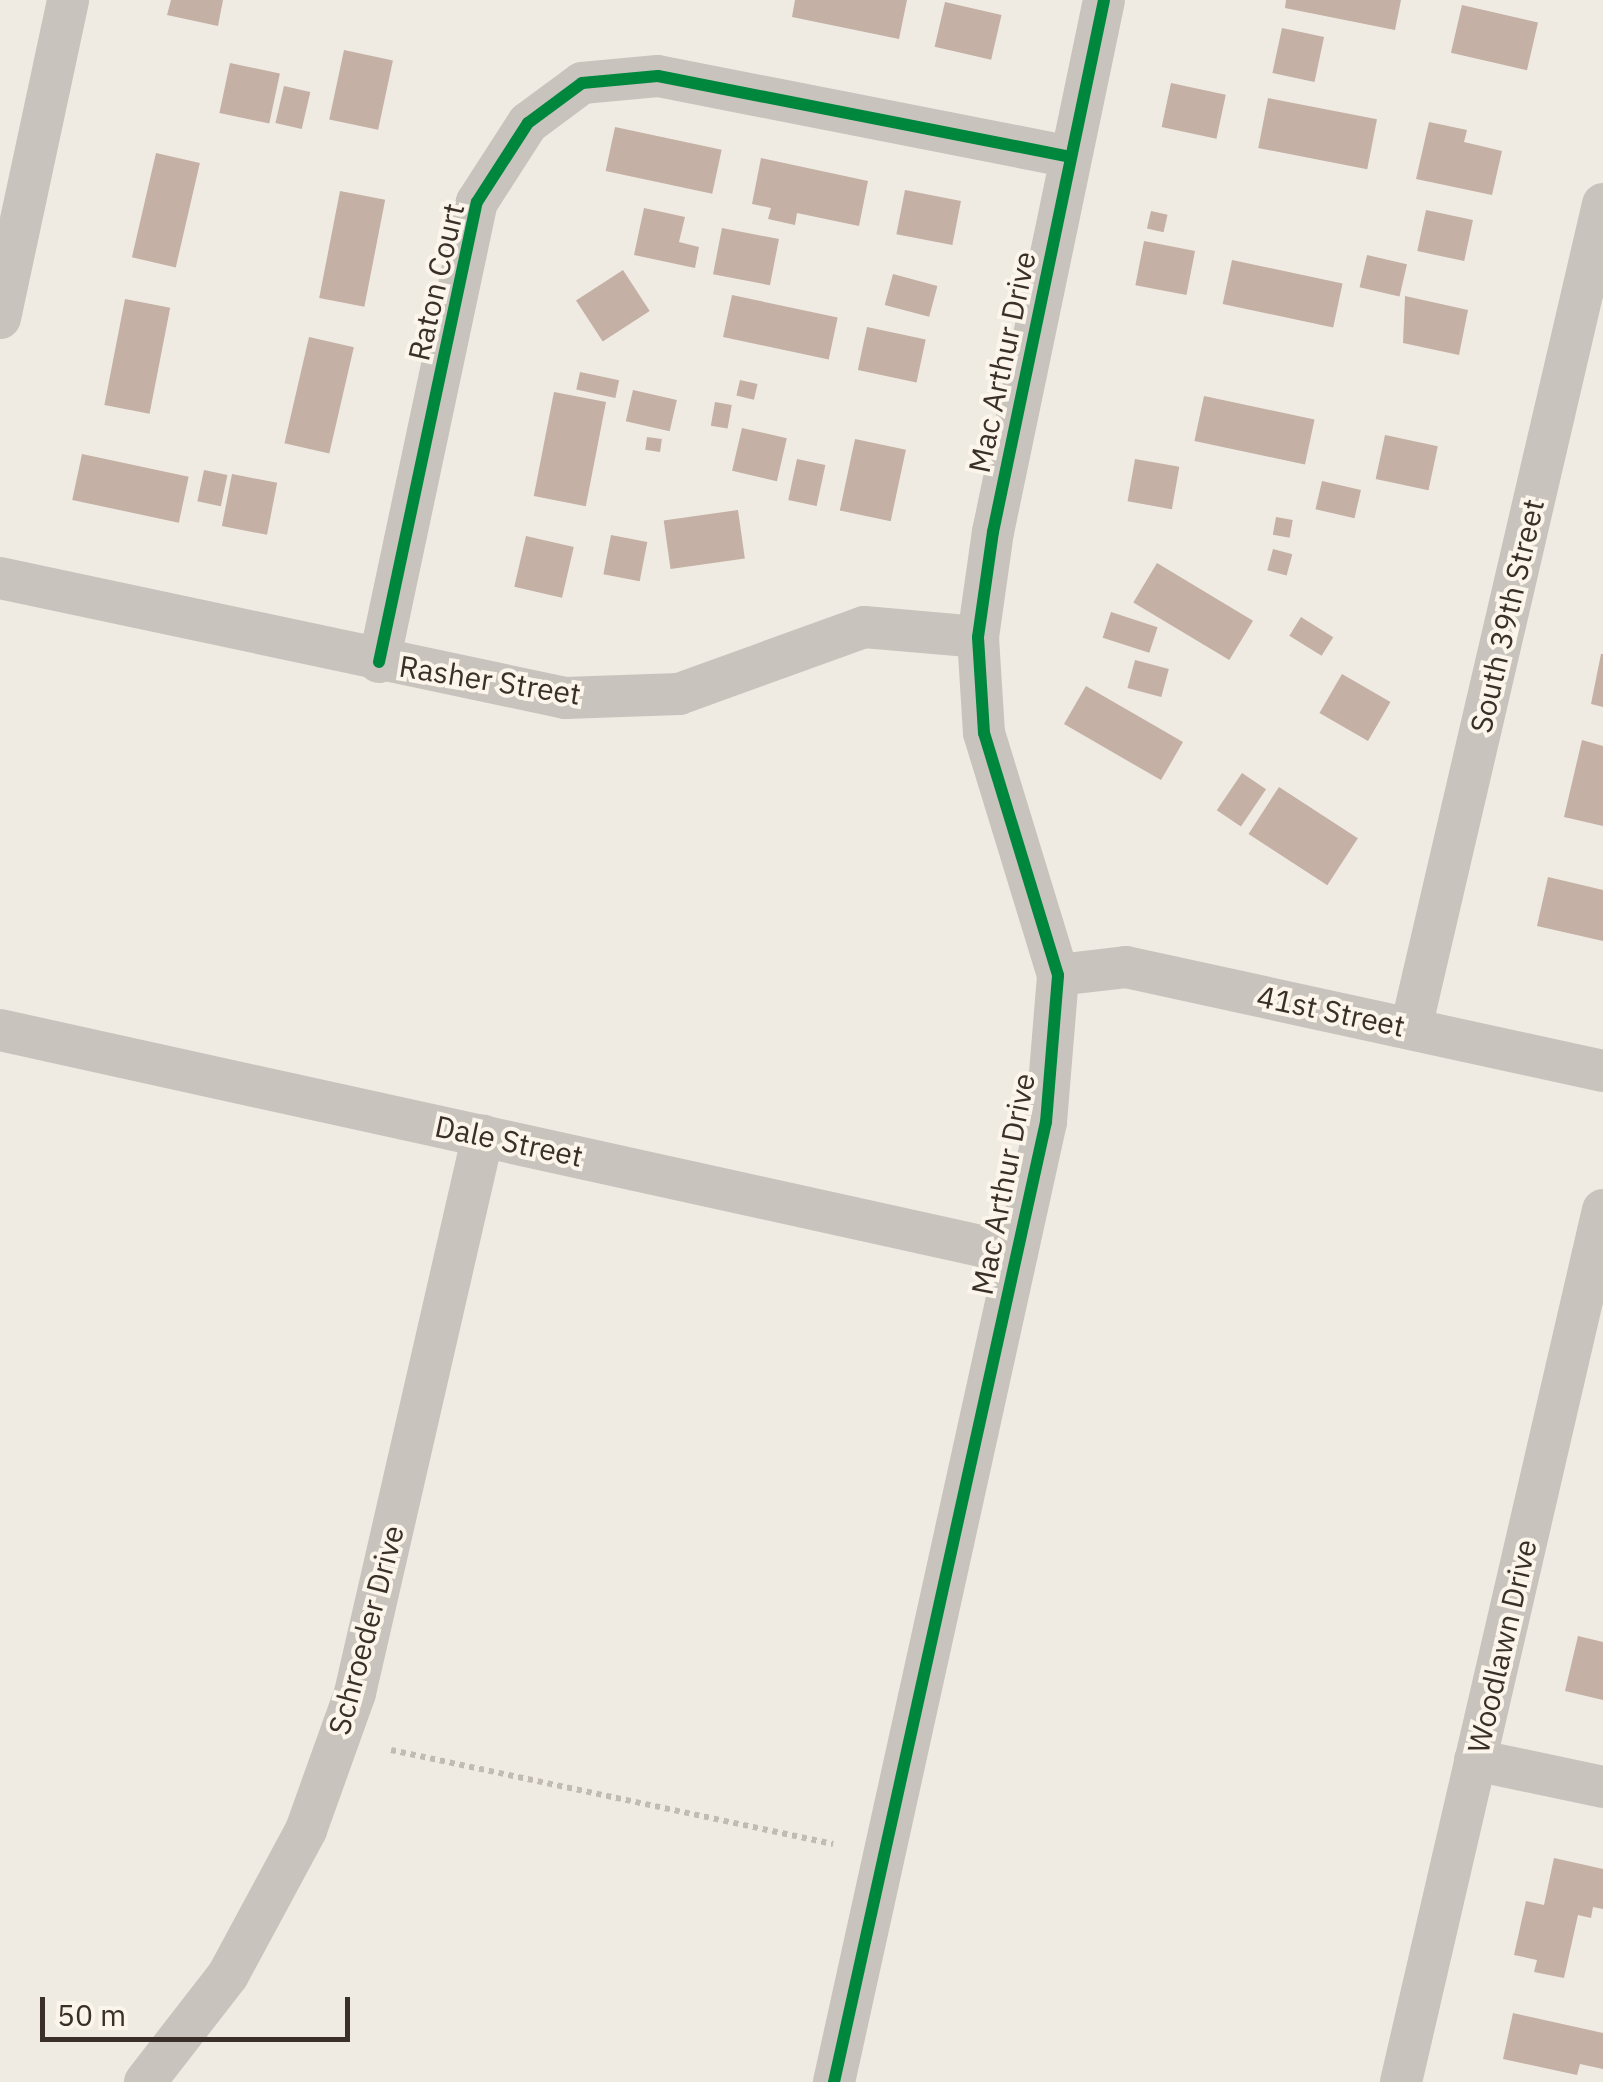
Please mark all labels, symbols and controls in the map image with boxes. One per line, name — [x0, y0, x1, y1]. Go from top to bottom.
street label: Raton Court — [400, 200, 472, 364]
street label: Mac Arthur Drive — [961, 248, 1043, 476]
street label: South 39th Street — [1463, 496, 1551, 736]
street label: Rasher Street — [397, 648, 583, 712]
street label: 41st Street — [1254, 978, 1408, 1044]
street label: Mac Arthur Drive — [964, 1070, 1042, 1298]
street label: Dale Street — [432, 1108, 586, 1174]
street label: Schroeder Drive — [321, 1521, 411, 1739]
street label: Woodlawn Drive — [1460, 1536, 1544, 1756]
scale bar — [45, 1977, 355, 2039]
text: 50 m — [57, 1995, 126, 2034]

